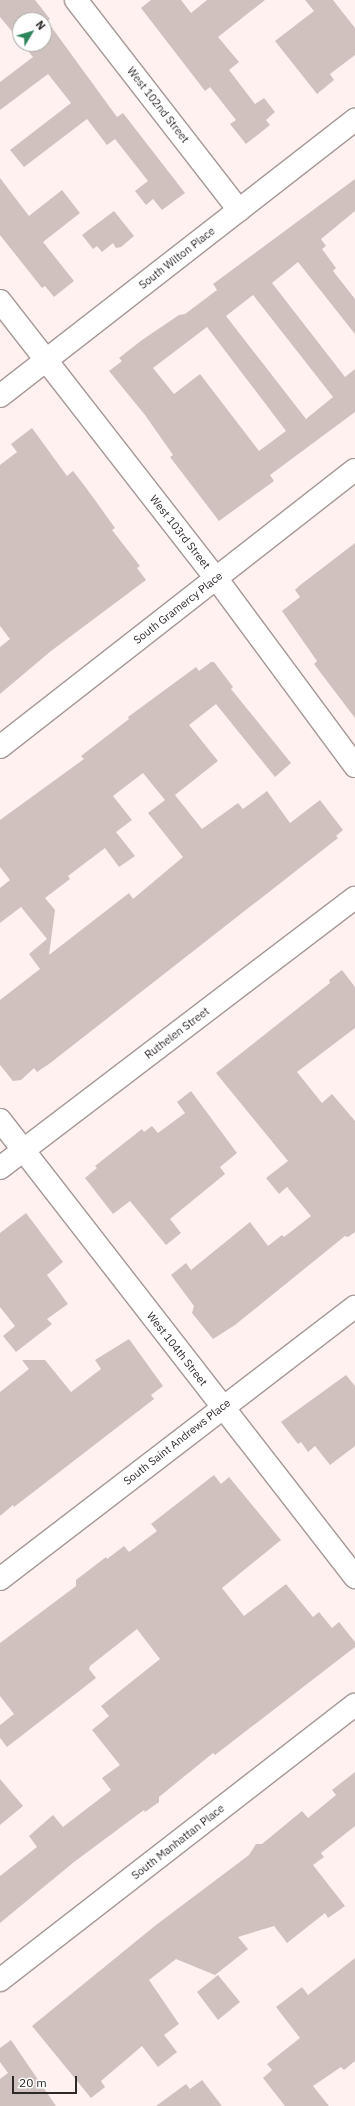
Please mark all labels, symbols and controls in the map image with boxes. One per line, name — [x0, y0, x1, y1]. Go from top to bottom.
north arrow — [12, 12, 52, 52]
text: N — [33, 18, 49, 33]
street label: West 102nd Street — [124, 64, 192, 146]
street label: South Wilton Place — [136, 224, 218, 292]
street label: West 103rd Street — [147, 492, 213, 572]
street label: South Gramercy Place — [131, 569, 225, 647]
street label: Ruthelen Street — [142, 1004, 212, 1062]
street label: West 104th Street — [144, 1309, 210, 1389]
street label: South Saint Andrews Place — [121, 1396, 233, 1488]
street label: South Manhattan Place — [129, 1802, 227, 1882]
scale bar — [14, 2068, 79, 2094]
text: 20 m — [19, 2075, 47, 2090]

